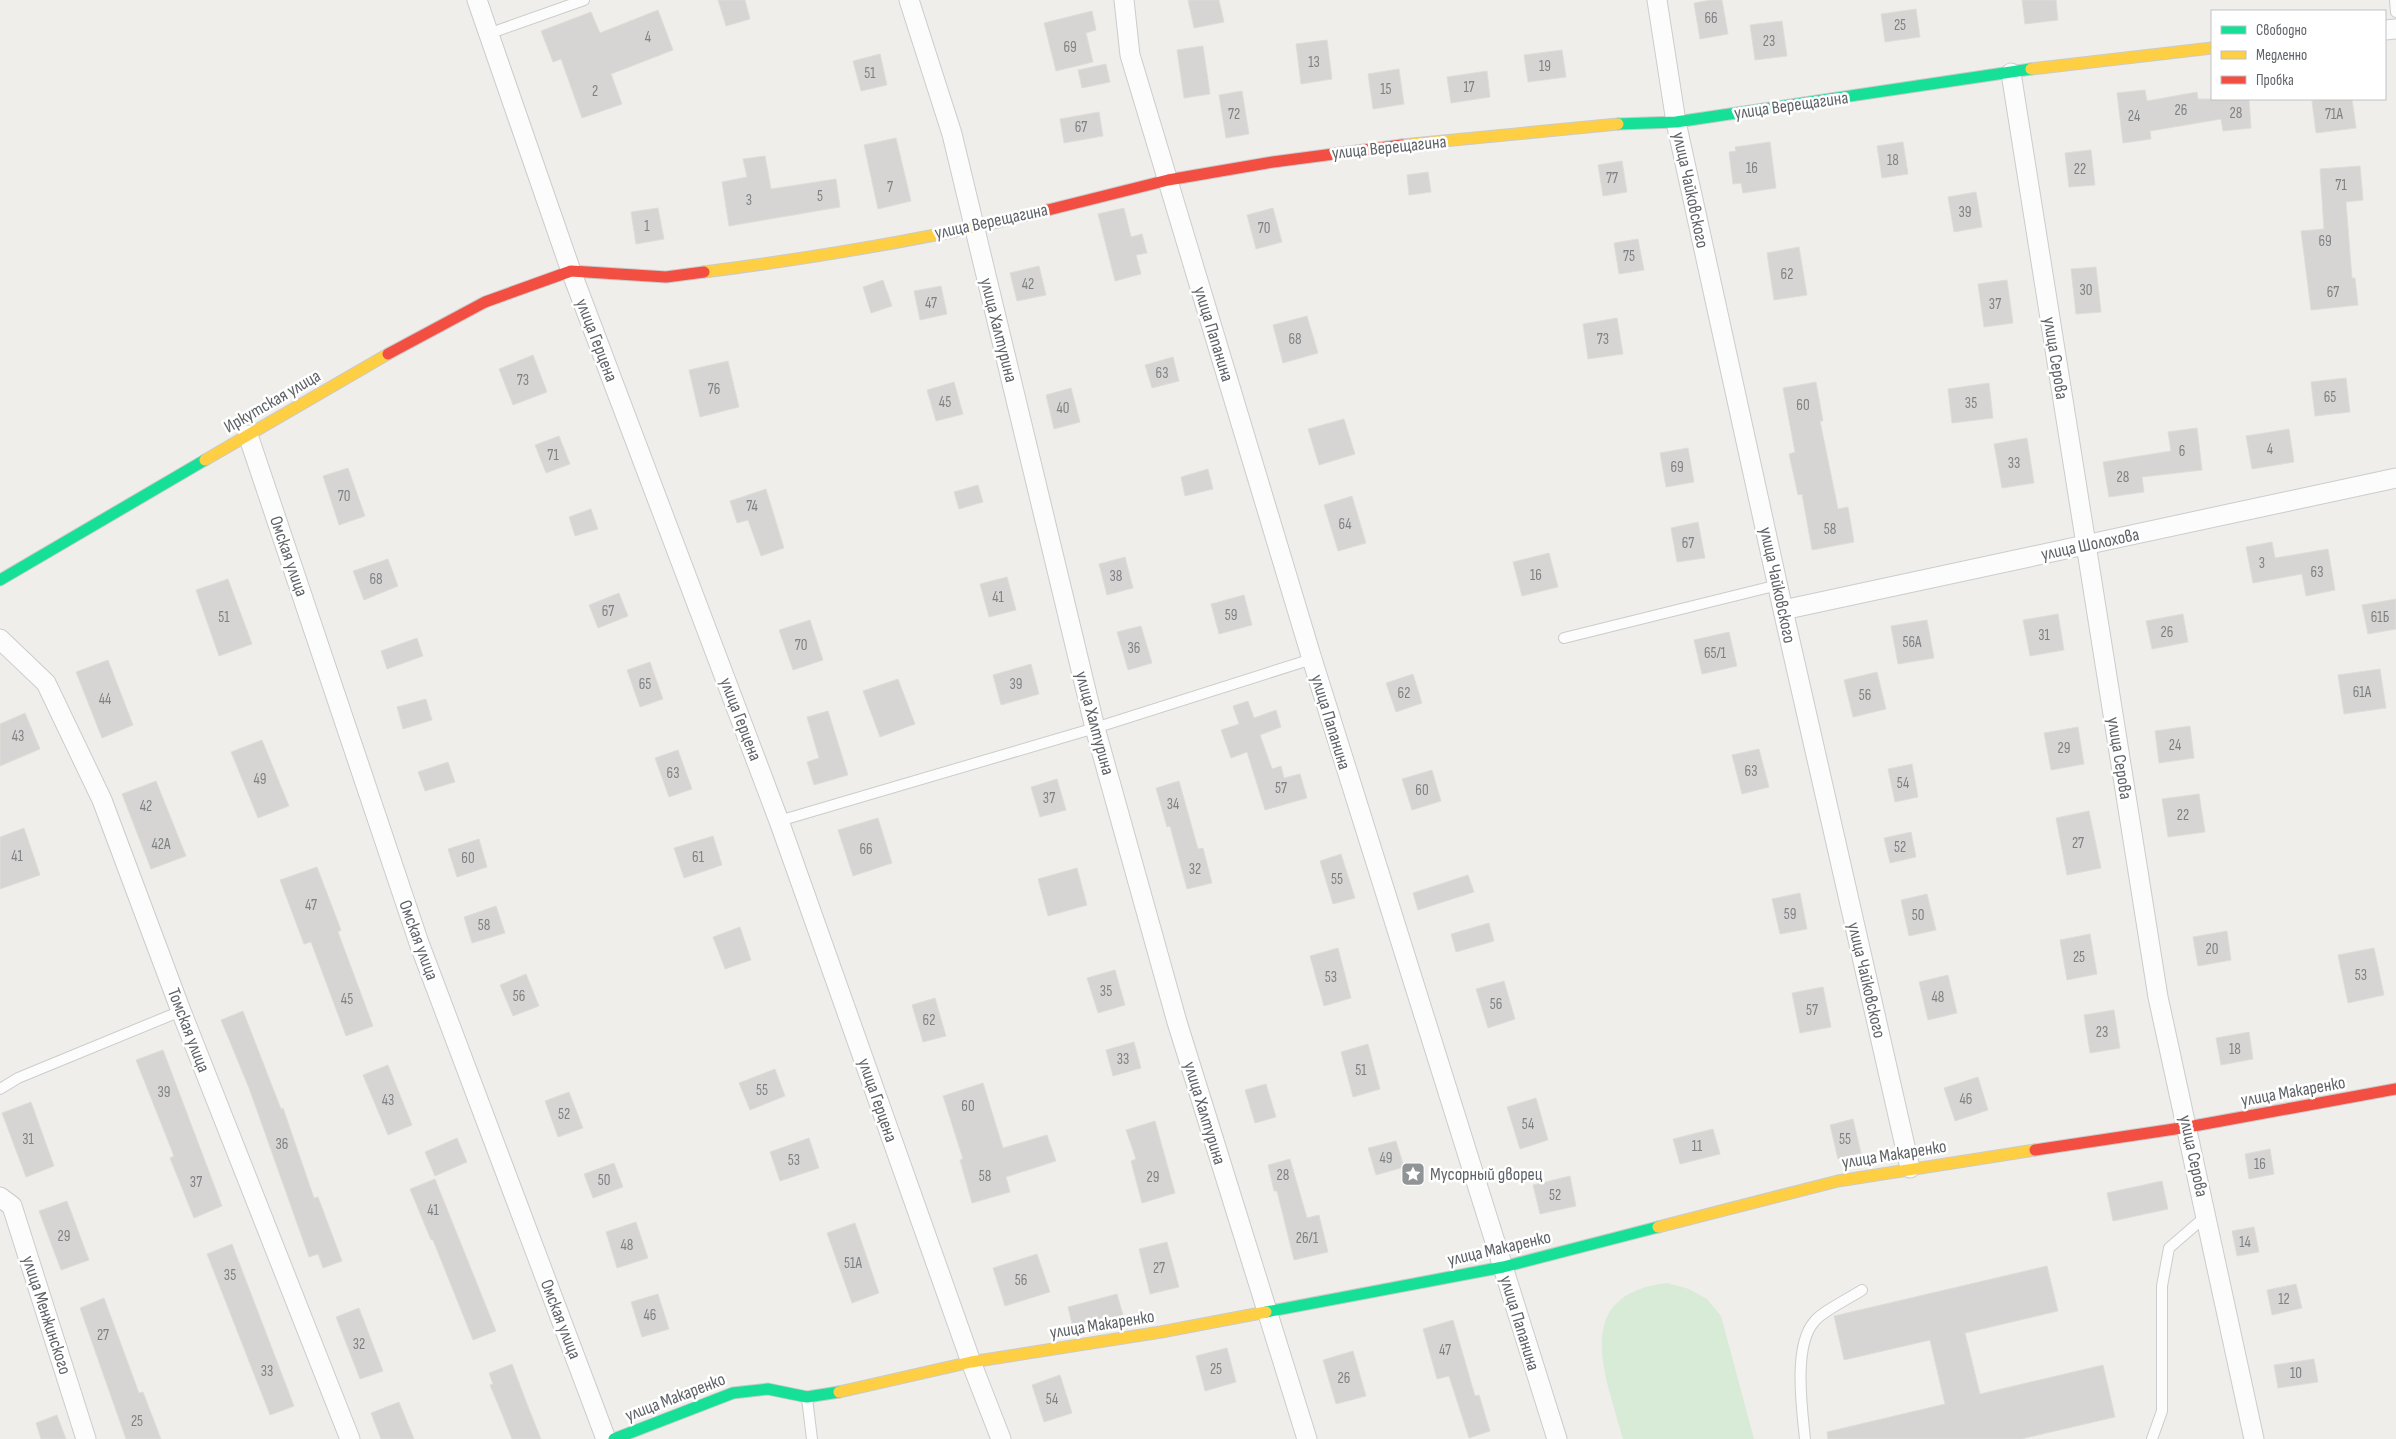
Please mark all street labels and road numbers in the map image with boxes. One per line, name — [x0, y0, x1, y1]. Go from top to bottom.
street label: улица Верещагина — [1733, 87, 1850, 124]
street label: улица Чайковского — [1668, 130, 1713, 250]
street label: улица Верещагина — [1331, 131, 1447, 164]
street label: улица Верещагина — [933, 199, 1050, 244]
street label: улица Халтурина — [975, 276, 1022, 384]
street label: улица Папанина — [1189, 284, 1238, 384]
street label: улица Герцена — [571, 296, 622, 385]
street label: улица Серова — [2039, 315, 2072, 401]
street label: Иркутская улица — [220, 365, 324, 437]
street label: Омская улица — [265, 513, 312, 599]
street label: улица Шолохова — [2039, 524, 2141, 565]
street label: улица Чайковского — [1755, 525, 1800, 645]
street label: улица Халтурина — [1071, 669, 1118, 777]
street label: улица Папанина — [1306, 672, 1355, 772]
street label: улица Герцена — [715, 675, 766, 764]
street label: улица Серова — [2103, 715, 2136, 801]
street label: Омская улица — [394, 897, 443, 983]
street label: улица Чайковского — [1843, 920, 1890, 1040]
street label: Томская улица — [163, 985, 214, 1075]
street label: улица Герцена — [853, 1055, 902, 1145]
street label: улица Халтурина — [1179, 1059, 1230, 1167]
street label: улица Макаренко — [2239, 1072, 2347, 1111]
street label: улица Серова — [2175, 1113, 2212, 1199]
street label: улица Макаренко — [1840, 1136, 1948, 1173]
street label: улица Макаренко — [1445, 1226, 1553, 1271]
street label: улица Менжинского — [17, 1253, 76, 1377]
street label: улица Папанина — [1495, 1273, 1544, 1373]
street label: Омская улица — [536, 1276, 585, 1362]
street label: улица Макаренко — [1048, 1306, 1156, 1343]
street label: улица Макаренко — [622, 1369, 728, 1426]

